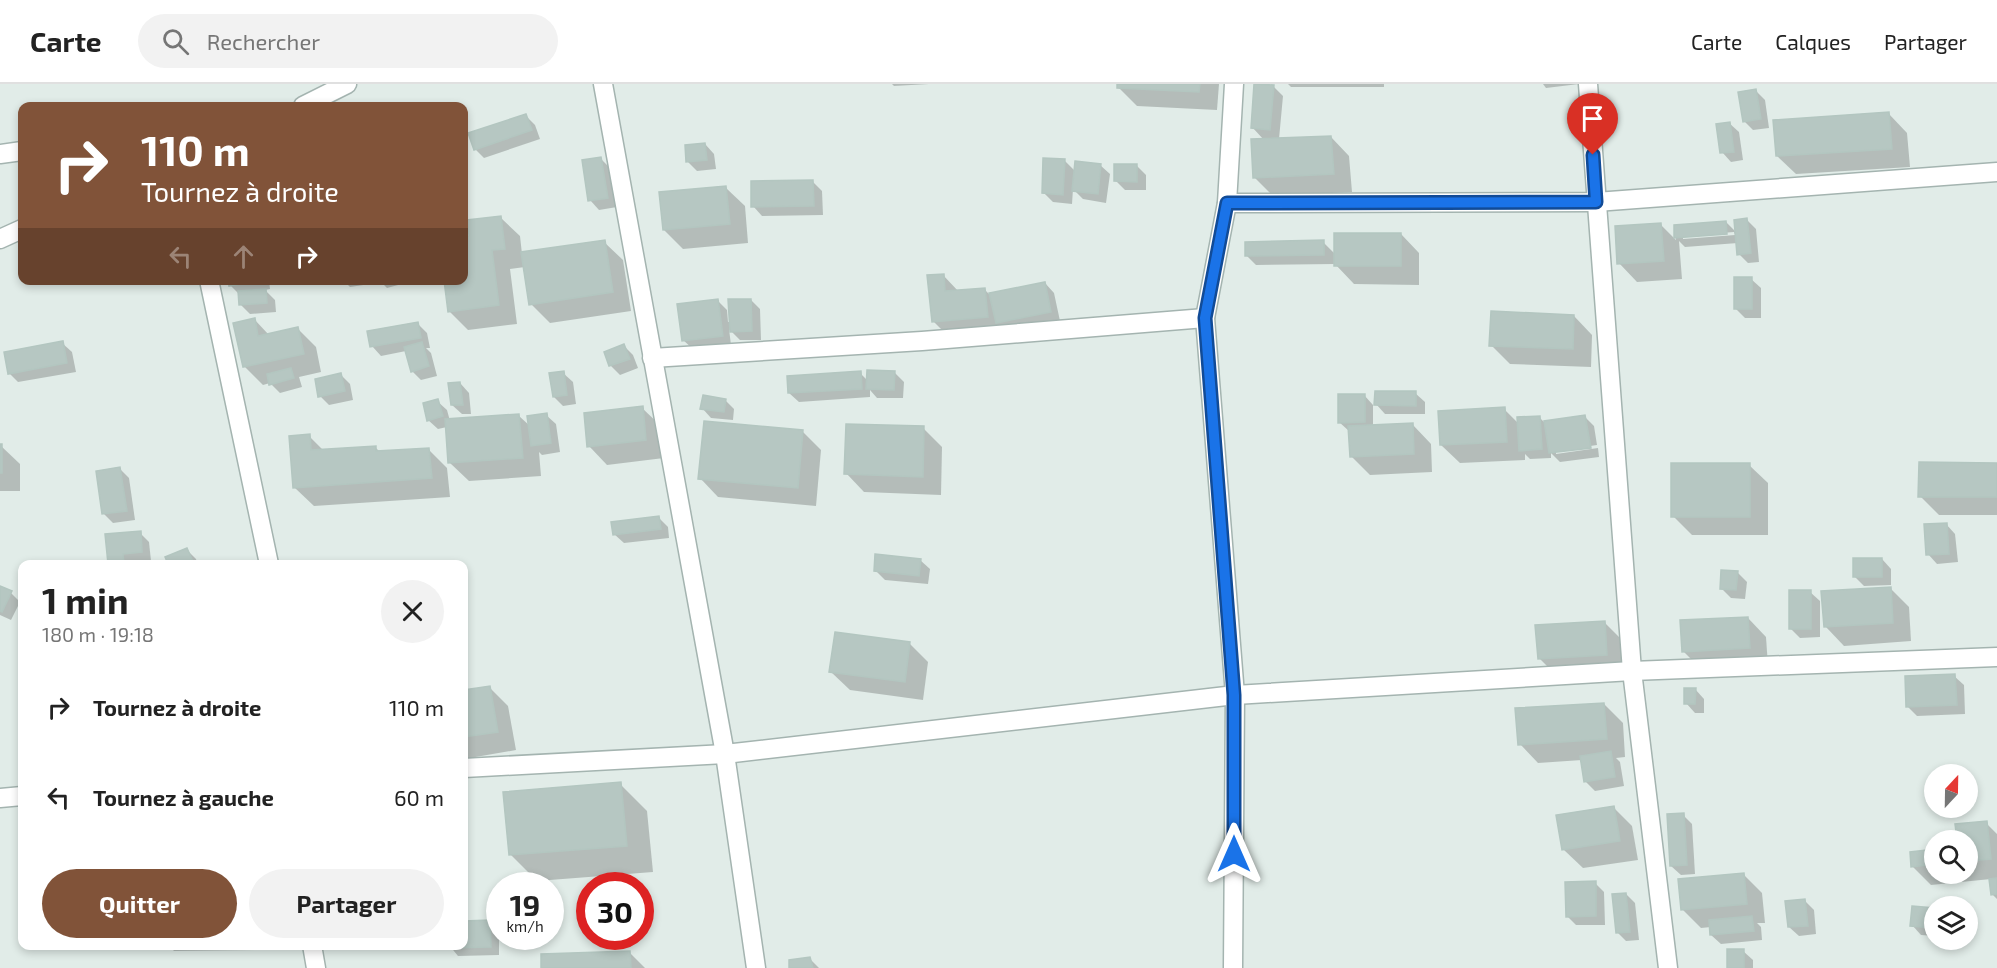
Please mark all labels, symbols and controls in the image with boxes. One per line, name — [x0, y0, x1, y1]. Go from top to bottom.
search box — [138, 14, 558, 68]
text: Carte — [30, 24, 102, 58]
icon: search — [159, 25, 192, 58]
text: Rechercher — [207, 28, 320, 54]
text: Carte — [1691, 29, 1742, 54]
text: Calques — [1775, 29, 1851, 54]
text: Partager — [1884, 29, 1967, 54]
pin — [1567, 93, 1618, 155]
icon: arrive — [1576, 102, 1609, 135]
text: 110 m — [141, 124, 250, 174]
icon: right — [42, 126, 120, 204]
text: Tournez à droite — [141, 175, 339, 207]
icon: left — [164, 240, 197, 273]
icon: ahead — [227, 240, 260, 273]
icon: right — [290, 240, 323, 273]
text: 1 min — [42, 578, 129, 621]
button: close — [381, 580, 444, 643]
text: 180 m · 19:18 — [42, 622, 154, 646]
icon: right — [42, 691, 75, 724]
text: Tournez à droite — [93, 694, 262, 720]
text: 110 m — [389, 694, 444, 720]
north arrow — [1924, 764, 1978, 818]
map controls — [1924, 764, 1978, 950]
icon: left — [42, 781, 75, 814]
text: Tournez à gauche — [93, 784, 274, 810]
text: 60 m — [394, 784, 444, 810]
position arrow — [1202, 822, 1266, 886]
button: search — [1924, 830, 1978, 884]
button: Quitter — [42, 869, 237, 938]
button: Partager — [249, 869, 444, 938]
speed limit sign: 30 — [576, 872, 654, 950]
text: 19 — [510, 886, 540, 922]
button: layers — [1924, 896, 1978, 950]
text: km/h — [506, 917, 544, 935]

